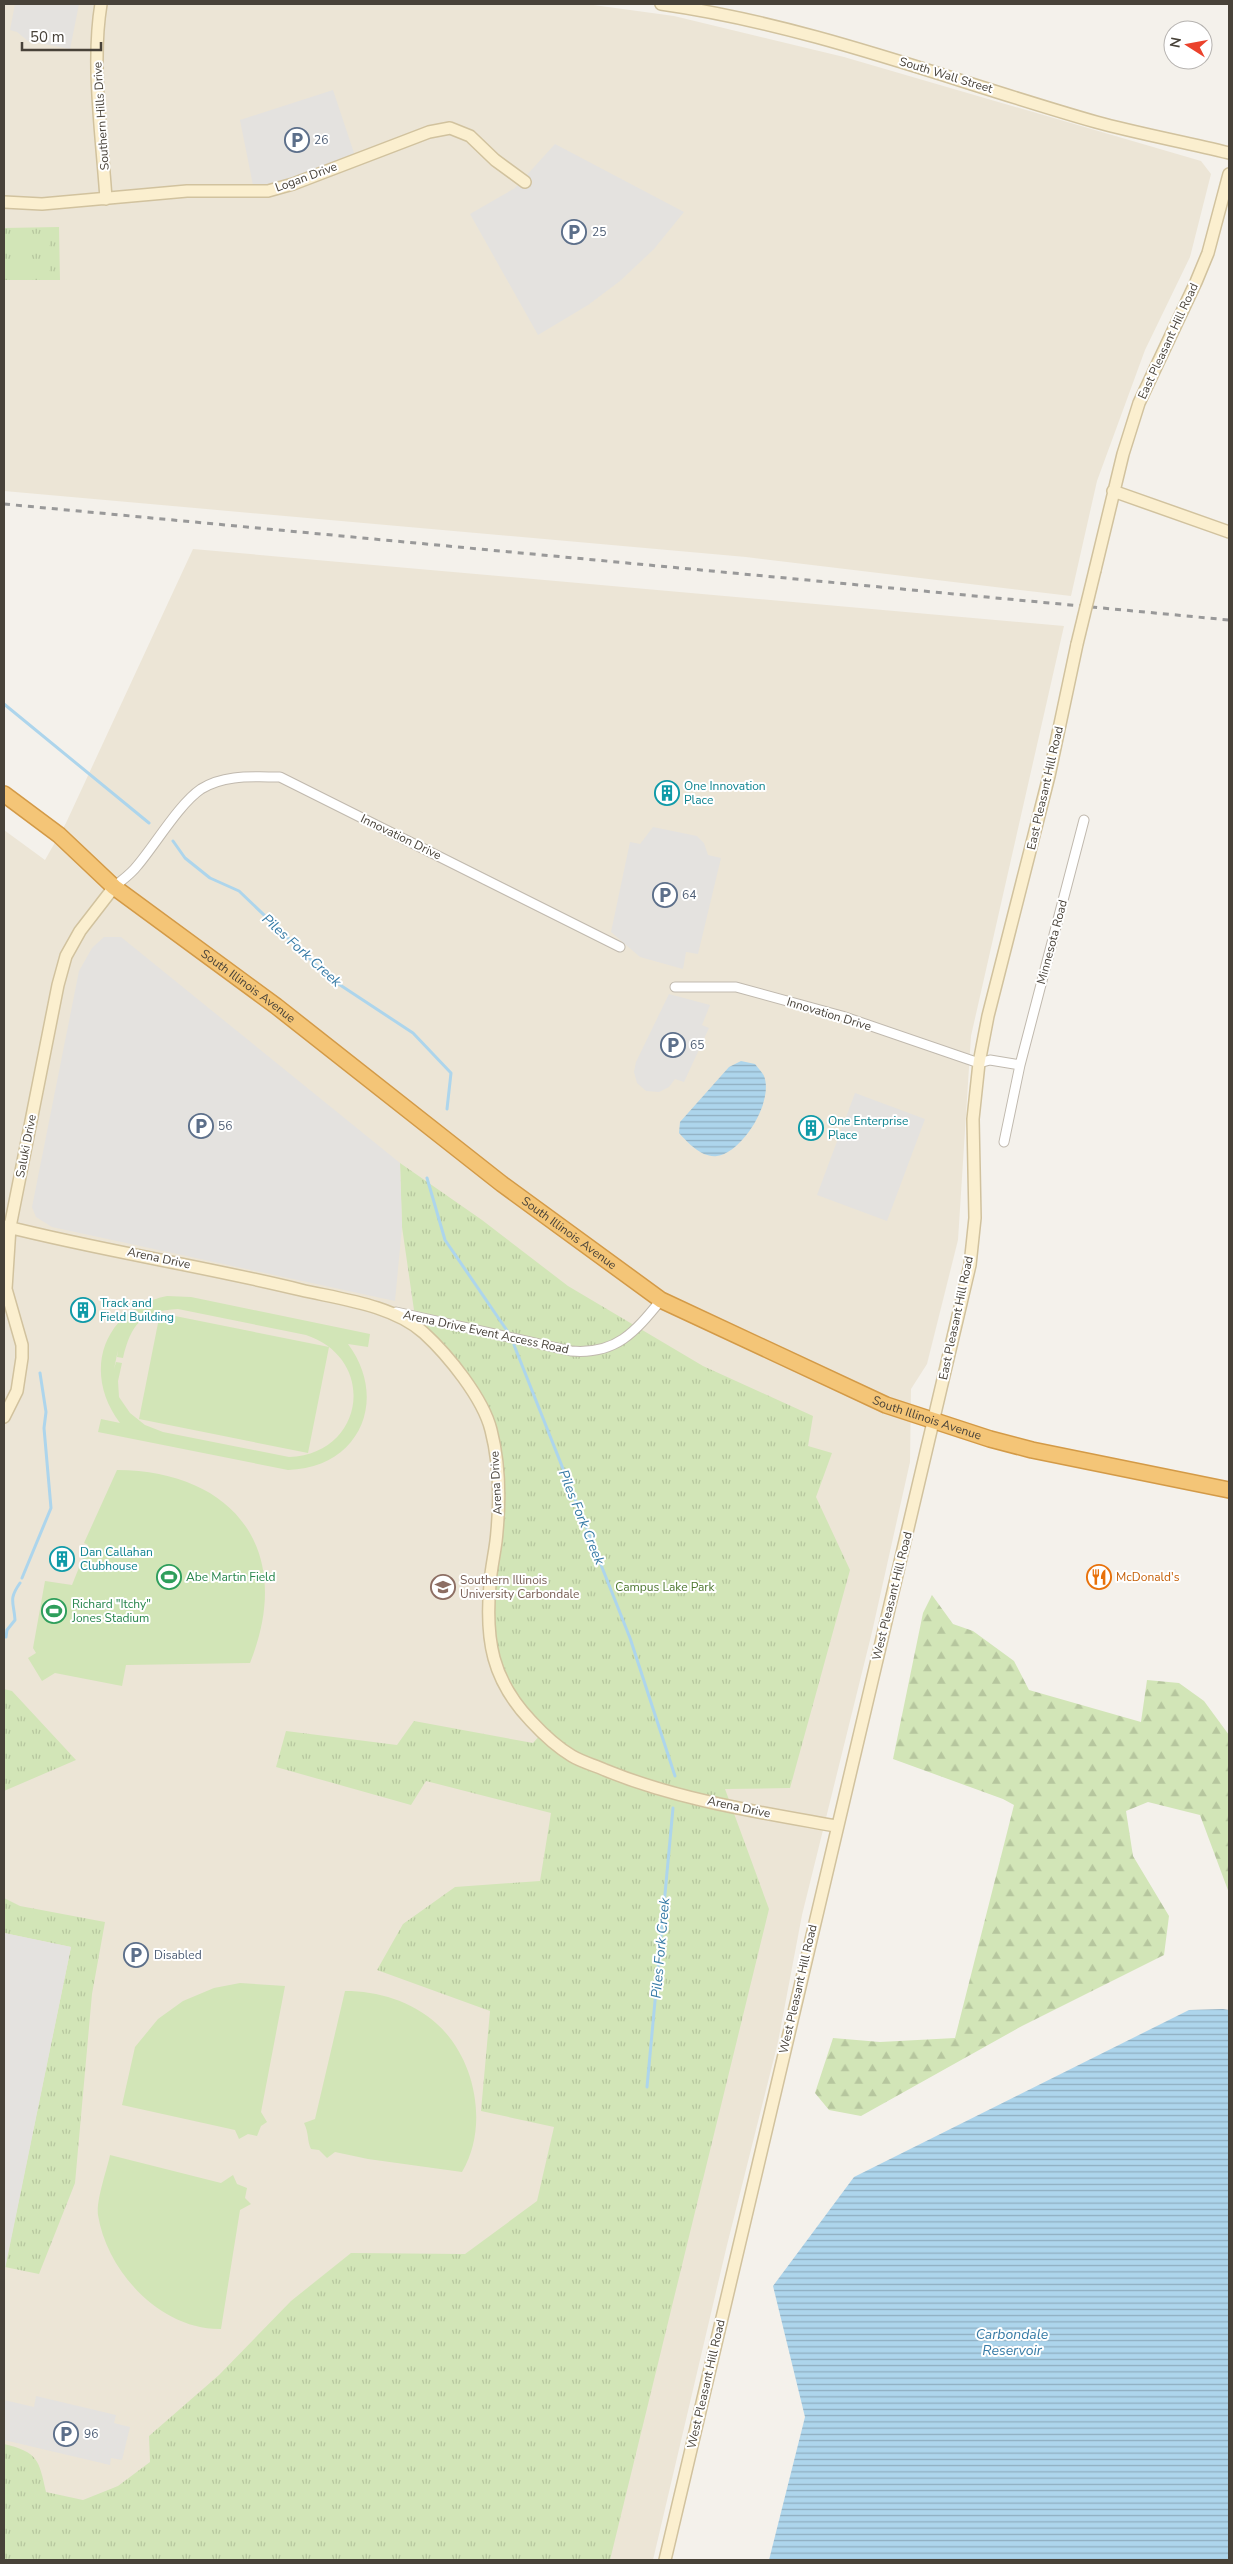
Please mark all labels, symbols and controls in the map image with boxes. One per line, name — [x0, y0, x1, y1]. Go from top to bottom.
scale bar — [22, 20, 101, 52]
north arrow — [1163, 20, 1213, 70]
text: 50 m — [30, 27, 65, 47]
text: N — [1165, 36, 1186, 50]
street label: South Wall Street — [897, 53, 995, 97]
street label: Southern Hills Drive — [89, 61, 113, 171]
parking icon: 26 — [284, 127, 310, 153]
place label: 26 — [314, 132, 328, 148]
street label: Logan Drive — [273, 158, 339, 196]
parking icon: 25 — [561, 219, 587, 245]
place label: 25 — [592, 224, 606, 240]
street label: East Pleasant Hill Road — [1134, 280, 1202, 402]
street label: East Pleasant Hill Road — [1023, 725, 1067, 851]
place label: One Innovation Place — [684, 778, 766, 808]
building icon: One Innovation Place — [654, 780, 680, 806]
street label: Innovation Drive — [358, 811, 444, 863]
parking icon: 64 — [652, 882, 678, 908]
place label: 64 — [682, 887, 696, 903]
street label: Minnesota Road — [1033, 898, 1071, 986]
water label: Piles Fork Creek — [258, 910, 346, 992]
street label: South Illinois Avenue — [198, 946, 299, 1026]
street label: Innovation Drive — [785, 994, 873, 1034]
parking icon: 65 — [660, 1032, 686, 1058]
place label: 65 — [690, 1037, 704, 1053]
street label: Saluki Drive — [12, 1113, 40, 1179]
parking icon: 56 — [188, 1113, 214, 1139]
place label: One Enterprise Place — [828, 1113, 908, 1143]
building icon: One Enterprise Place — [798, 1115, 824, 1141]
place label: 56 — [218, 1118, 232, 1134]
street label: South Illinois Avenue — [518, 1193, 620, 1273]
street label: Arena Drive — [126, 1244, 192, 1272]
street label: East Pleasant Hill Road — [935, 1255, 977, 1381]
place label: Track and Field Building — [100, 1295, 174, 1325]
building icon: Track and Field Building — [70, 1297, 96, 1323]
street label: Arena Drive Event Access Road — [402, 1307, 570, 1357]
street label: South Illinois Avenue — [870, 1392, 983, 1444]
street label: Arena Drive — [486, 1451, 506, 1515]
water label: Piles Fork Creek — [554, 1467, 610, 1568]
street label: West Pleasant Hill Road — [868, 1530, 916, 1662]
place label: Dan Callahan Clubhouse — [80, 1544, 153, 1574]
building icon: Dan Callahan Clubhouse — [49, 1546, 75, 1572]
sports icon: Abe Martin Field — [156, 1564, 182, 1590]
restaurant icon: McDonald's — [1086, 1564, 1112, 1590]
place label: Abe Martin Field — [186, 1569, 276, 1585]
place label: McDonald's — [1116, 1569, 1180, 1585]
place label: Southern Illinois University Carbondale — [460, 1572, 579, 1602]
school or university icon: Southern Illinois University Carbondale — [430, 1574, 456, 1600]
park label: Campus Lake Park — [615, 1579, 716, 1595]
place label: Richard "Itchy" Jones Stadium — [71, 1596, 151, 1626]
sports icon: Richard "Itchy" Jones Stadium — [41, 1598, 67, 1624]
street label: Arena Drive — [706, 1793, 772, 1821]
water label: Piles Fork Creek — [647, 1896, 674, 1999]
street label: West Pleasant Hill Road — [775, 1923, 821, 2055]
parking icon: Disabled — [123, 1942, 149, 1968]
place label: Disabled — [154, 1947, 202, 1963]
street label: West Pleasant Hill Road — [683, 2318, 729, 2450]
water label: Carbondale Reservoir — [976, 2325, 1049, 2360]
parking icon: 96 — [53, 2421, 79, 2447]
place label: 96 — [84, 2426, 98, 2442]

